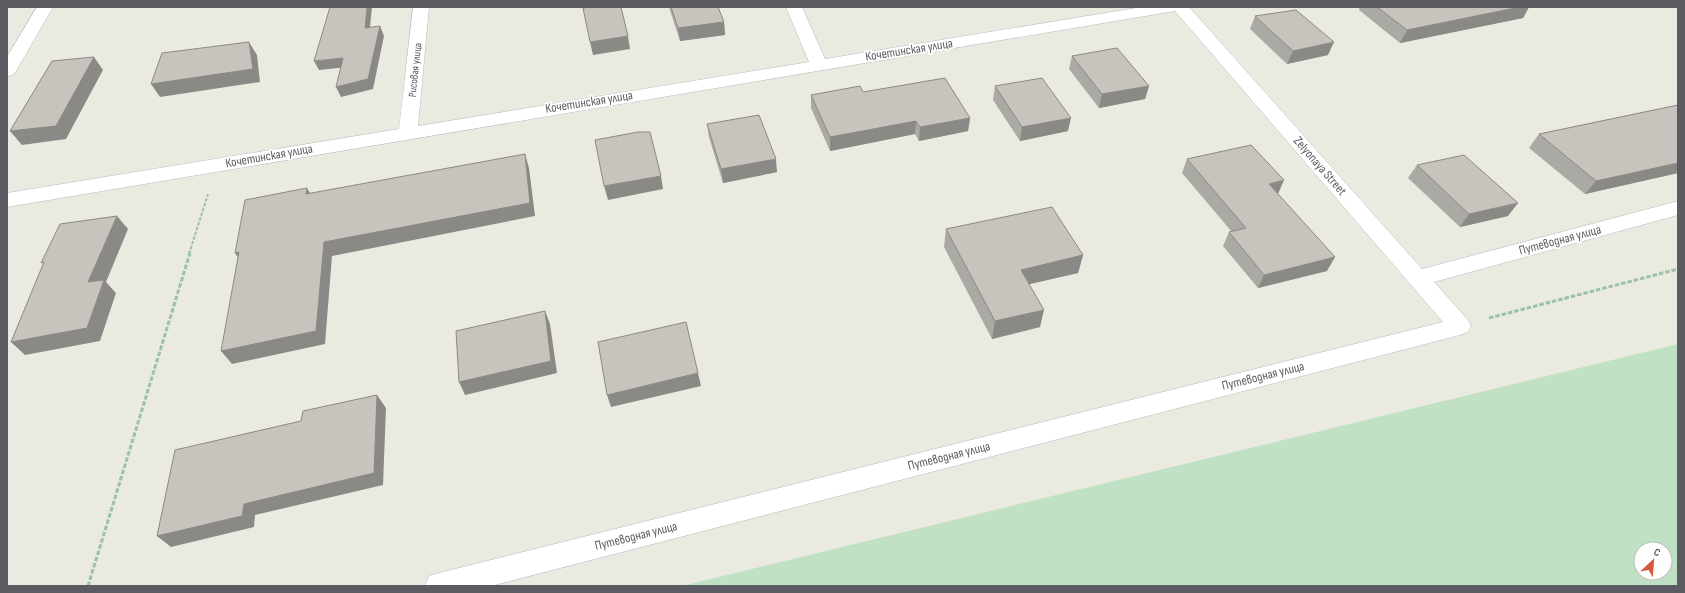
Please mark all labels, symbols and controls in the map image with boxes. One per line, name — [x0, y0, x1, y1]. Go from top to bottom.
street label: Кочетинская улица — [864, 35, 954, 65]
street label: Рисовая улица — [406, 42, 424, 98]
street label: Кочетинская улица — [544, 87, 634, 117]
street label: Zelyonaya Street — [1290, 133, 1350, 199]
street label: Кочетинская улица — [224, 140, 314, 172]
street label: Путеводная улица — [1517, 221, 1603, 259]
street label: Путеводная улица — [1220, 358, 1306, 394]
street label: Путеводная улица — [906, 438, 992, 474]
street label: Путеводная улица — [593, 518, 679, 554]
north arrow — [1633, 541, 1673, 581]
text: С — [1652, 545, 1663, 560]

